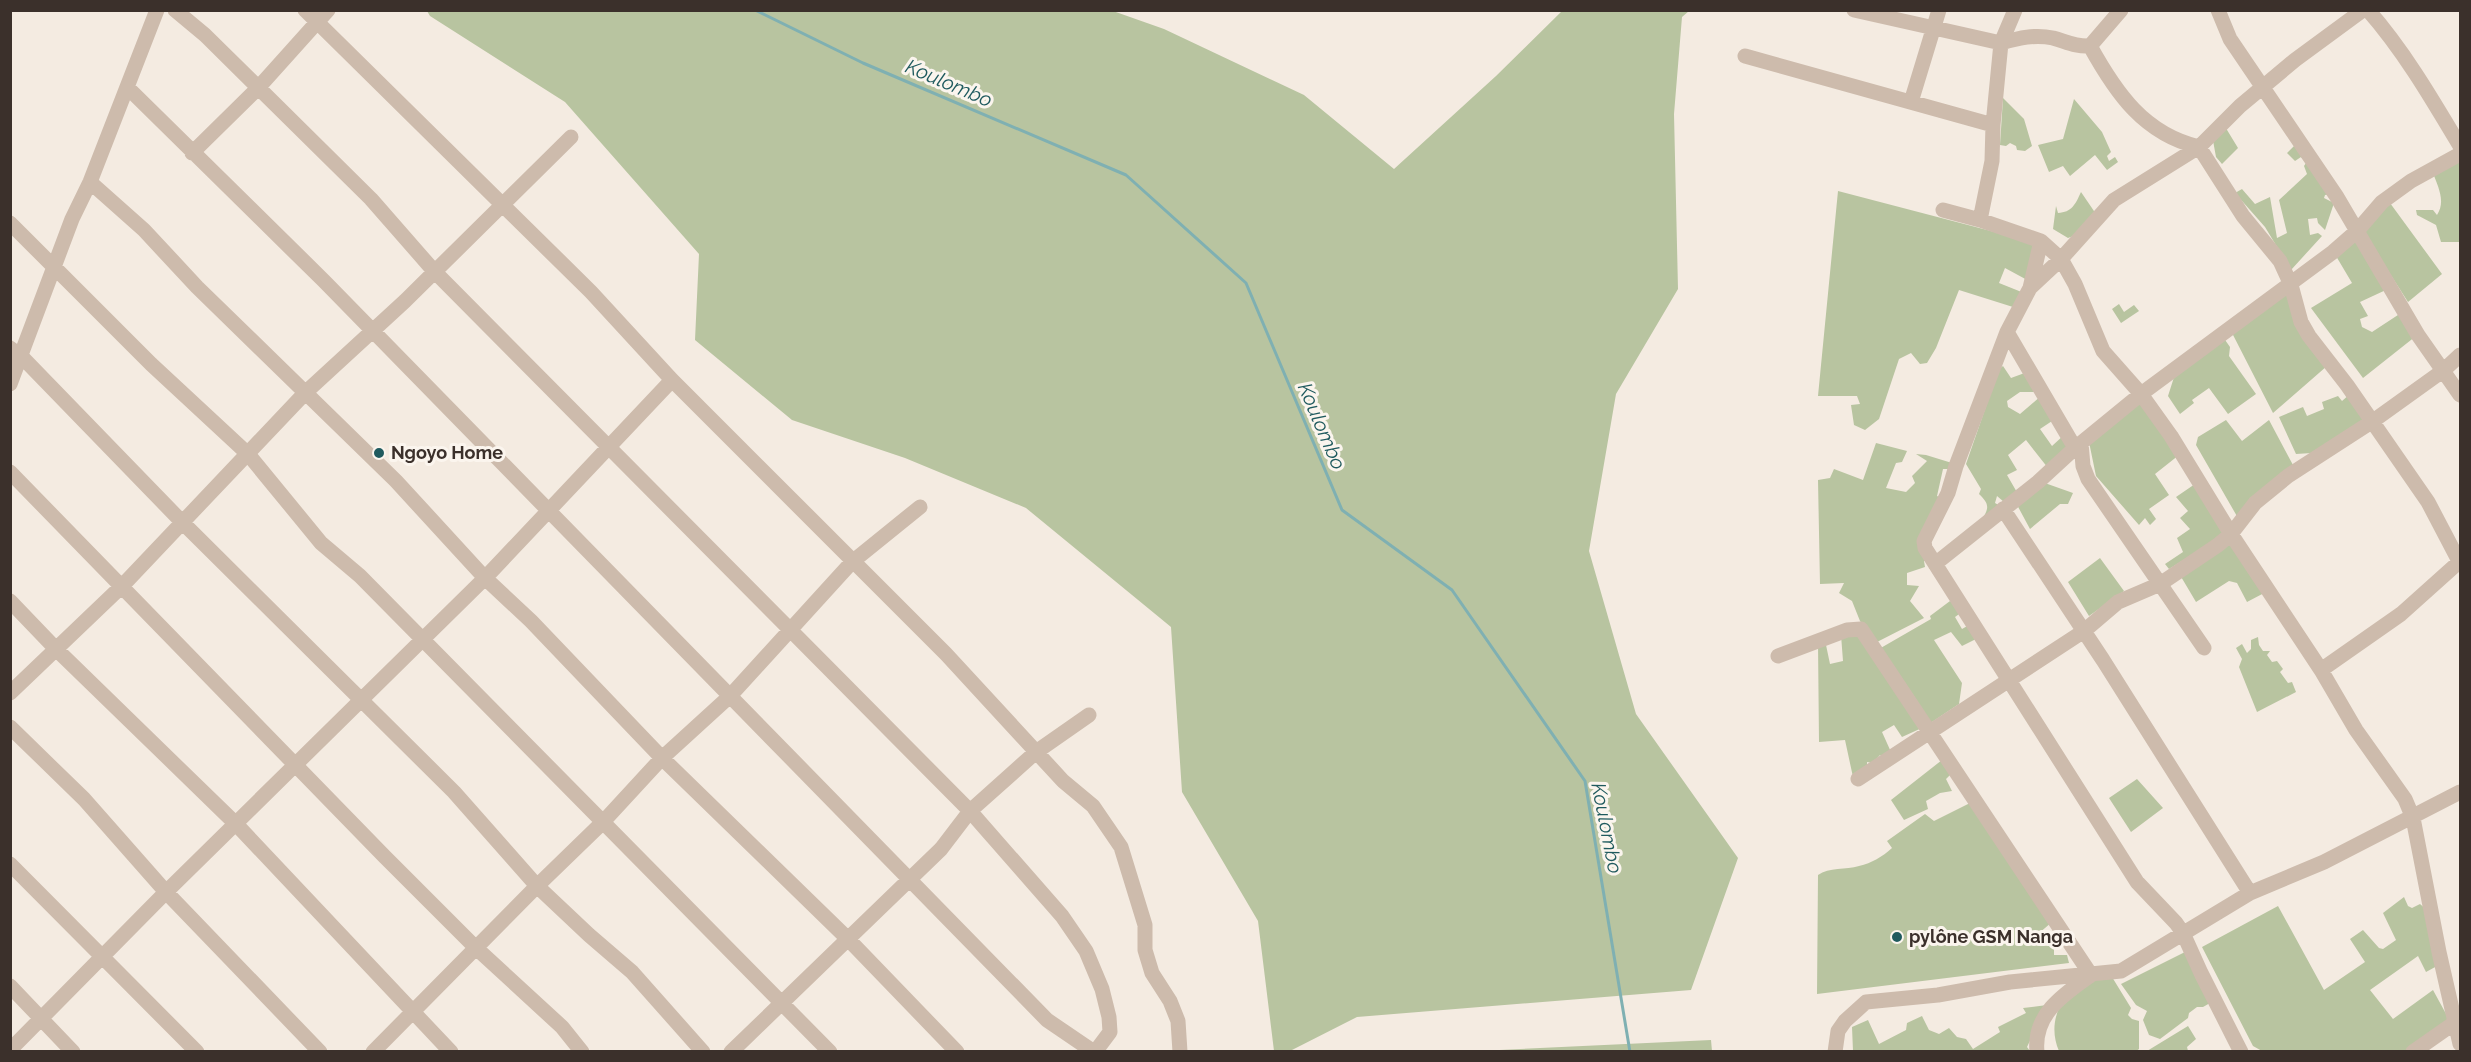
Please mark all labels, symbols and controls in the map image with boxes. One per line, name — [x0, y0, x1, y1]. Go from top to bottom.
water label: Koulombo — [902, 54, 996, 112]
water label: Koulombo — [1293, 379, 1351, 473]
place label: Ngoyo Home — [391, 442, 503, 463]
marker: Ngoyo Home — [372, 446, 386, 460]
water label: Koulombo — [1586, 781, 1628, 875]
place label: pylône GSM Nanga — [1909, 926, 2073, 947]
marker: pylône GSM Nanga — [1890, 930, 1904, 944]

